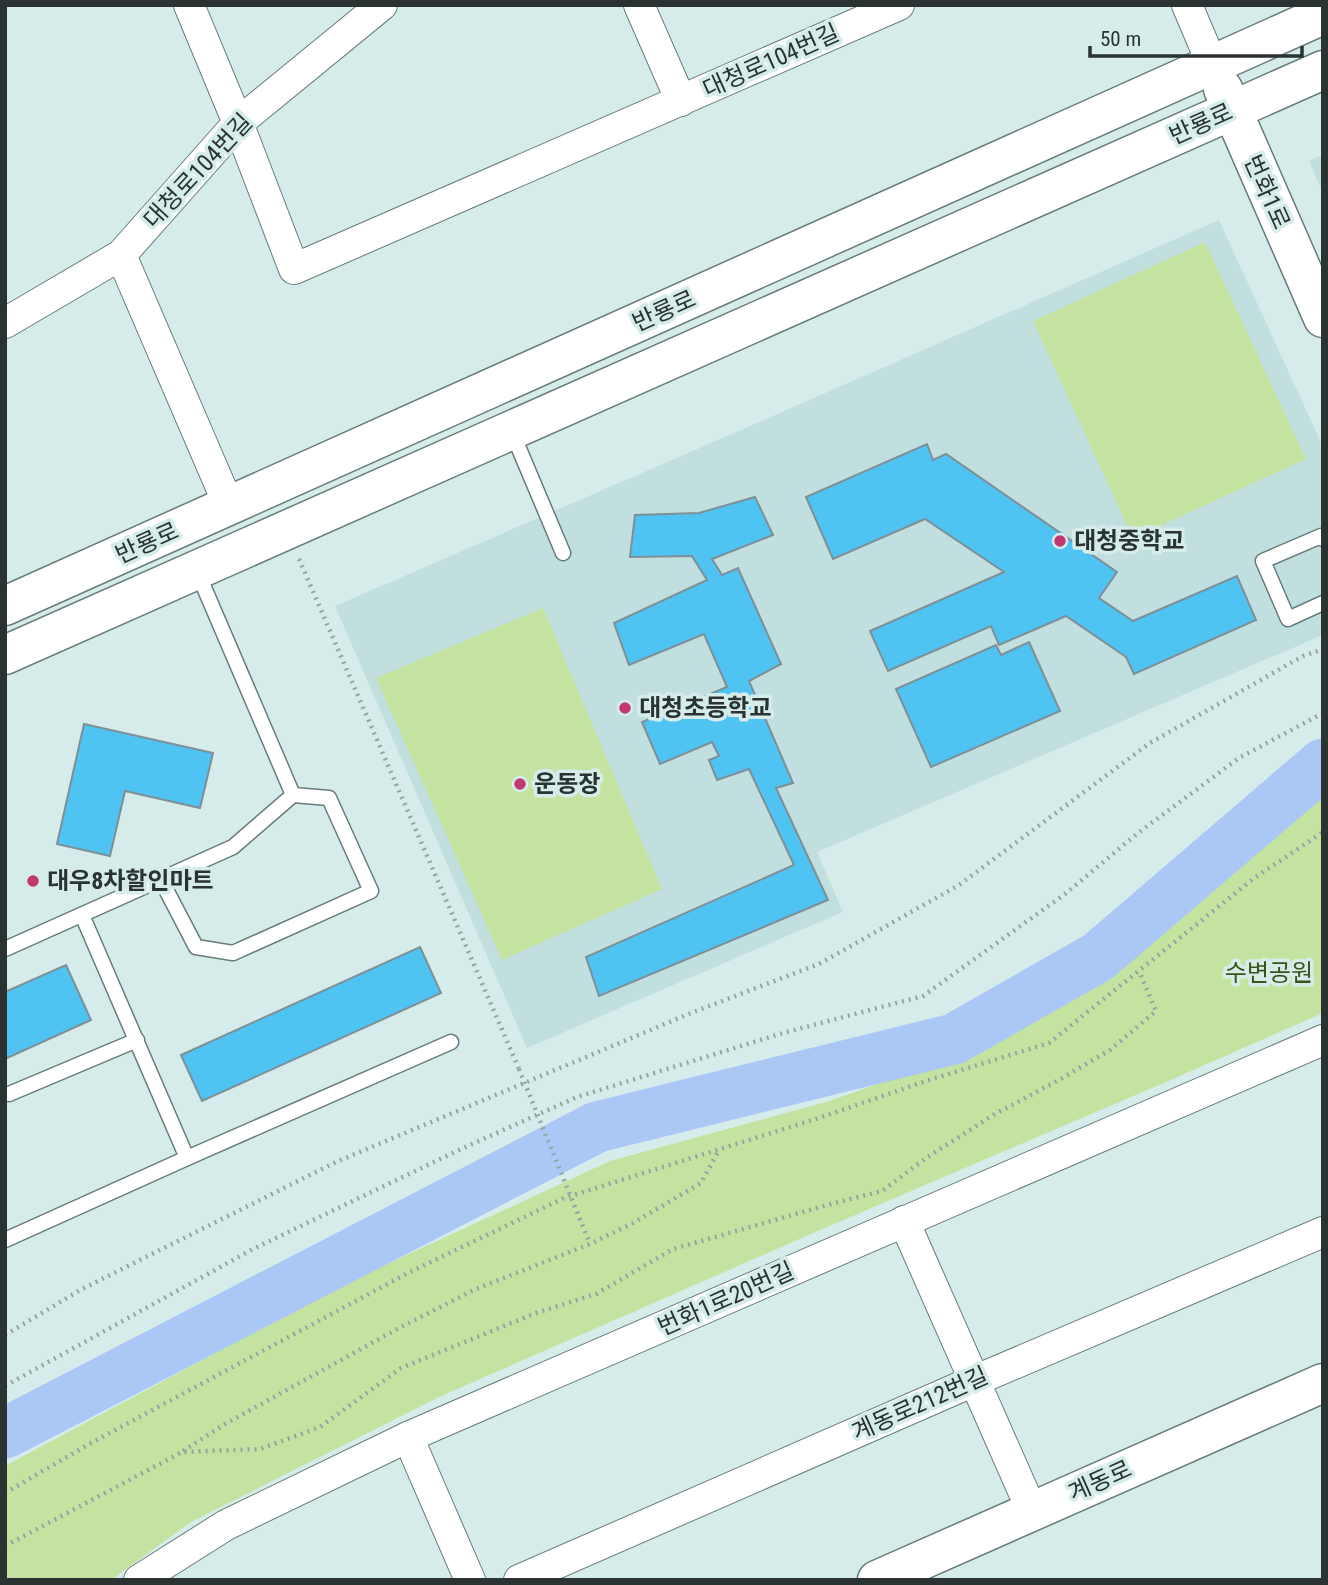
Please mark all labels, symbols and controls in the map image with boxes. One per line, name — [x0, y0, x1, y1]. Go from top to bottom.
scale bar — [1090, 14, 1302, 58]
street label: 대청로104번길 — [699, 19, 843, 103]
text: 50 m — [1100, 27, 1141, 51]
street label: 반룡로 — [1165, 98, 1237, 150]
street label: 대청로104번길 — [138, 108, 258, 234]
street label: 번화1로 — [1238, 151, 1296, 233]
street label: 반룡로 — [628, 285, 700, 337]
street label: 반룡로 — [111, 517, 183, 569]
place label: 대청중학교 — [1074, 527, 1184, 555]
marker: 대청중학교 — [1052, 533, 1068, 549]
place label: 대청초등학교 — [639, 694, 771, 722]
marker: 대청초등학교 — [617, 700, 633, 716]
place label: 운동장 — [534, 770, 600, 798]
marker: 운동장 — [512, 776, 528, 792]
place label: 대우8차할인마트 — [47, 867, 214, 895]
marker: 대우8차할인마트 — [25, 873, 41, 889]
park label: 수변공원 — [1225, 959, 1313, 987]
street label: 번화1로20번길 — [654, 1257, 798, 1341]
street label: 계동로212번길 — [848, 1362, 992, 1446]
street label: 계동로 — [1064, 1455, 1136, 1507]

